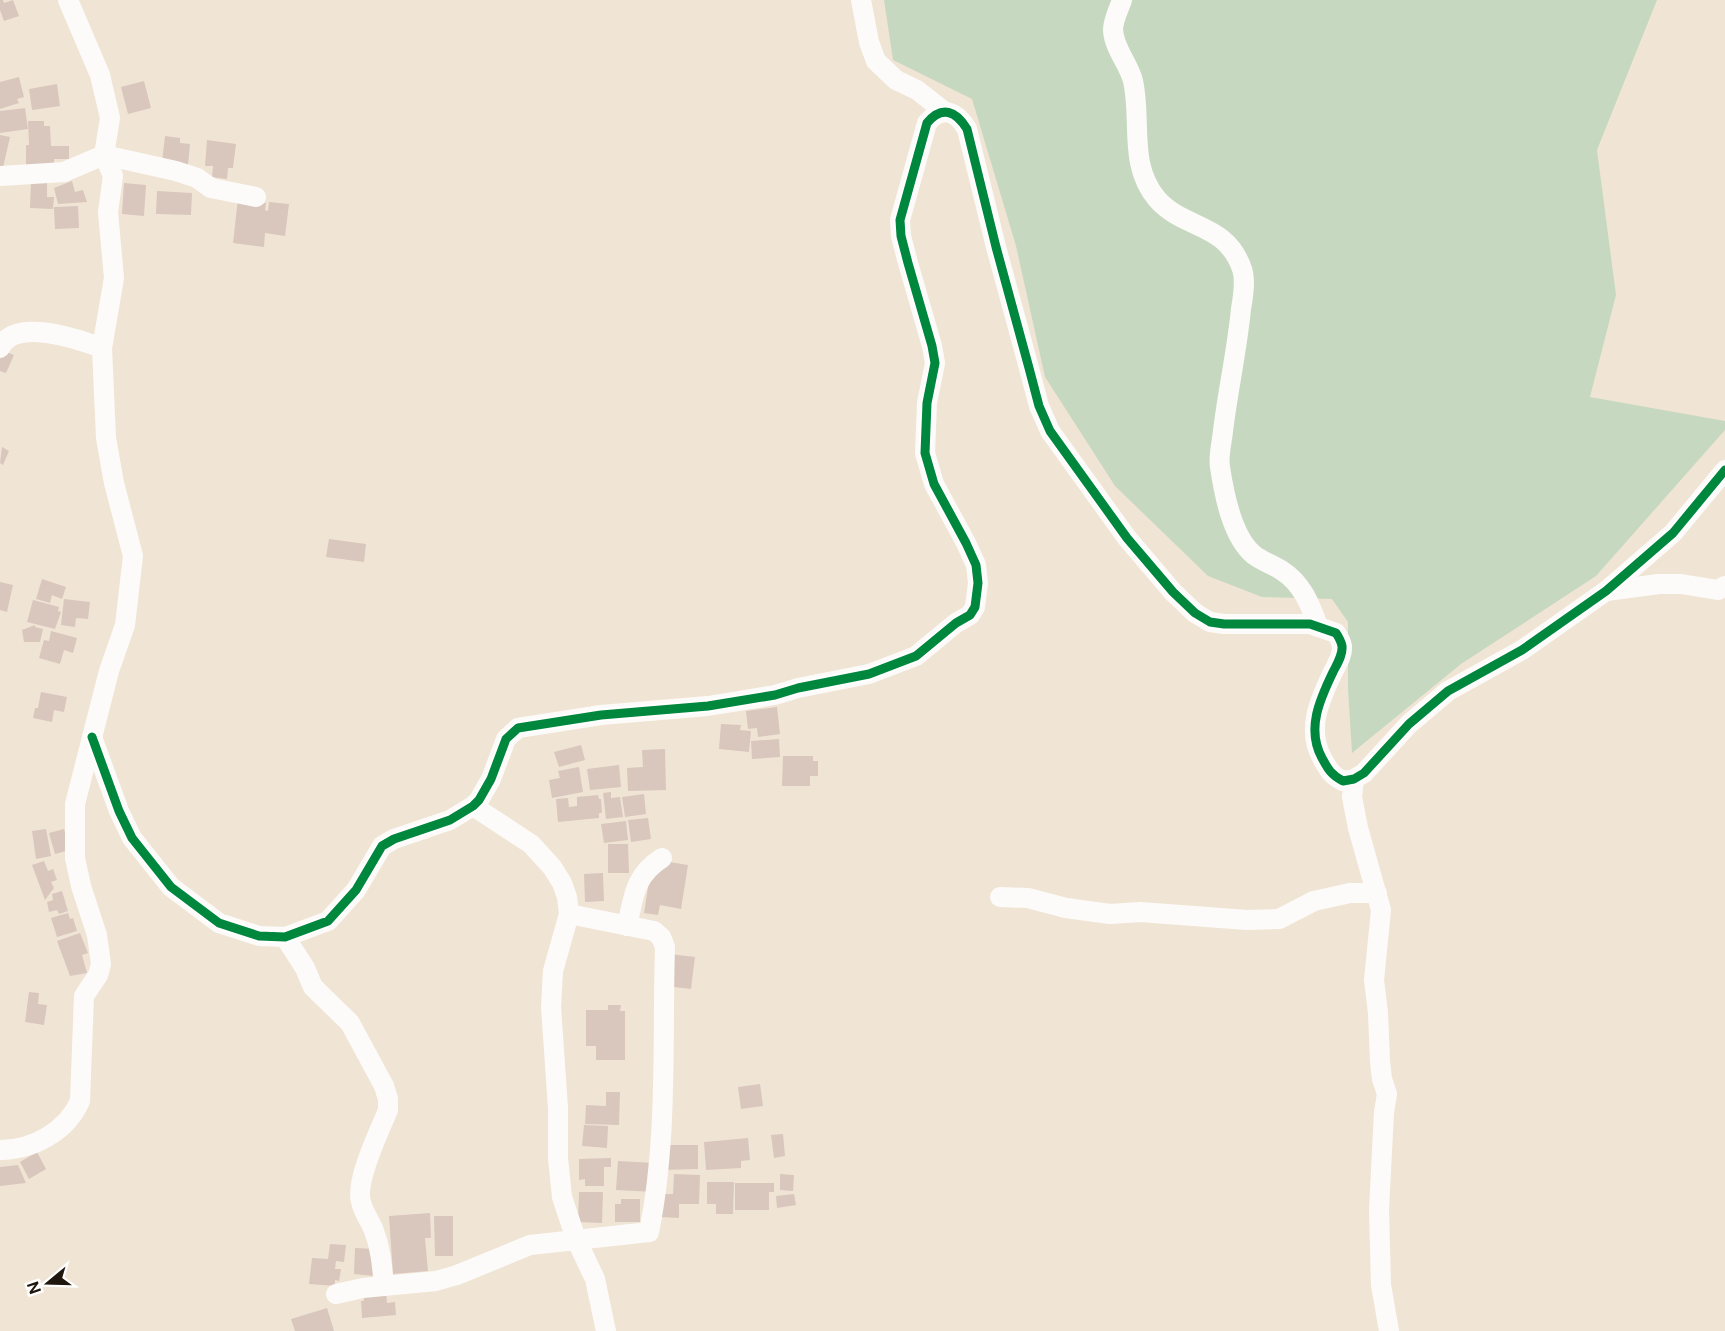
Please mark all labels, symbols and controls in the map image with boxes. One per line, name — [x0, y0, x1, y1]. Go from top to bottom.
north arrow — [18, 1253, 78, 1313]
text: N — [23, 1279, 45, 1297]

